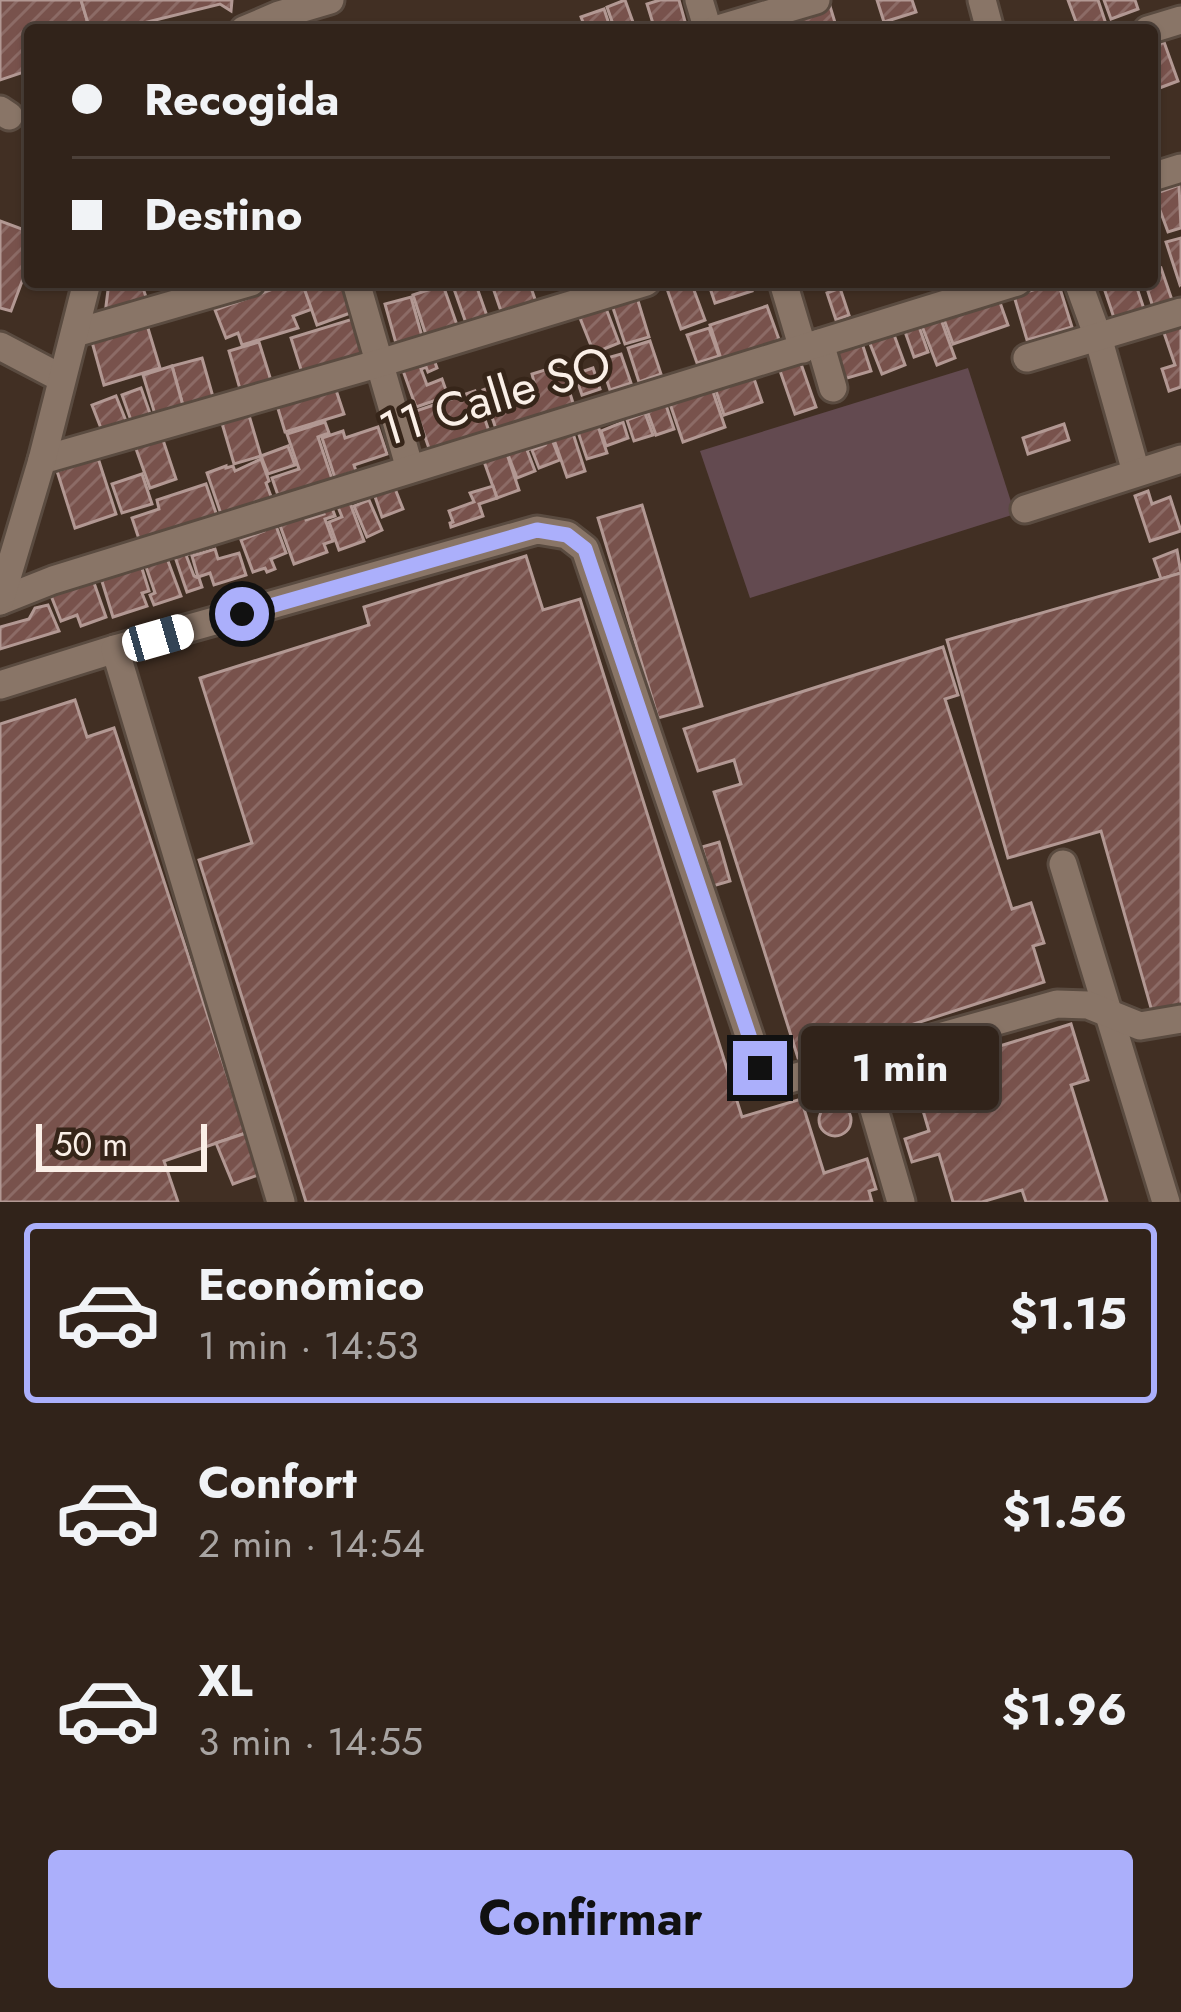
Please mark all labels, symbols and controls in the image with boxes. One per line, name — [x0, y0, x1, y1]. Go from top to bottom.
text: Recogida — [144, 67, 340, 132]
text: Destino — [144, 182, 302, 247]
street label: 11 Calle SO — [371, 328, 619, 464]
route start — [215, 587, 269, 641]
car — [118, 611, 198, 665]
callout: 1 min — [802, 1026, 1000, 1110]
text: 1 min — [852, 1039, 948, 1096]
route end — [733, 1041, 787, 1095]
scale bar — [36, 1118, 207, 1171]
text: 50 m — [54, 1121, 128, 1168]
text: Económico — [198, 1252, 424, 1317]
icon: car — [54, 1259, 162, 1367]
text: $1.15 — [1010, 1281, 1127, 1346]
text: 1 min · 14:53 — [198, 1317, 419, 1374]
text: Confort — [198, 1450, 357, 1515]
icon: car — [54, 1457, 162, 1565]
text: $1.56 — [1002, 1479, 1127, 1544]
text: 2 min · 14:54 — [198, 1515, 425, 1572]
text: XL — [198, 1648, 253, 1713]
icon: car — [54, 1655, 162, 1763]
text: $1.96 — [1001, 1677, 1127, 1742]
text: 3 min · 14:55 — [198, 1713, 423, 1770]
button: Confirmar — [48, 1850, 1133, 1988]

